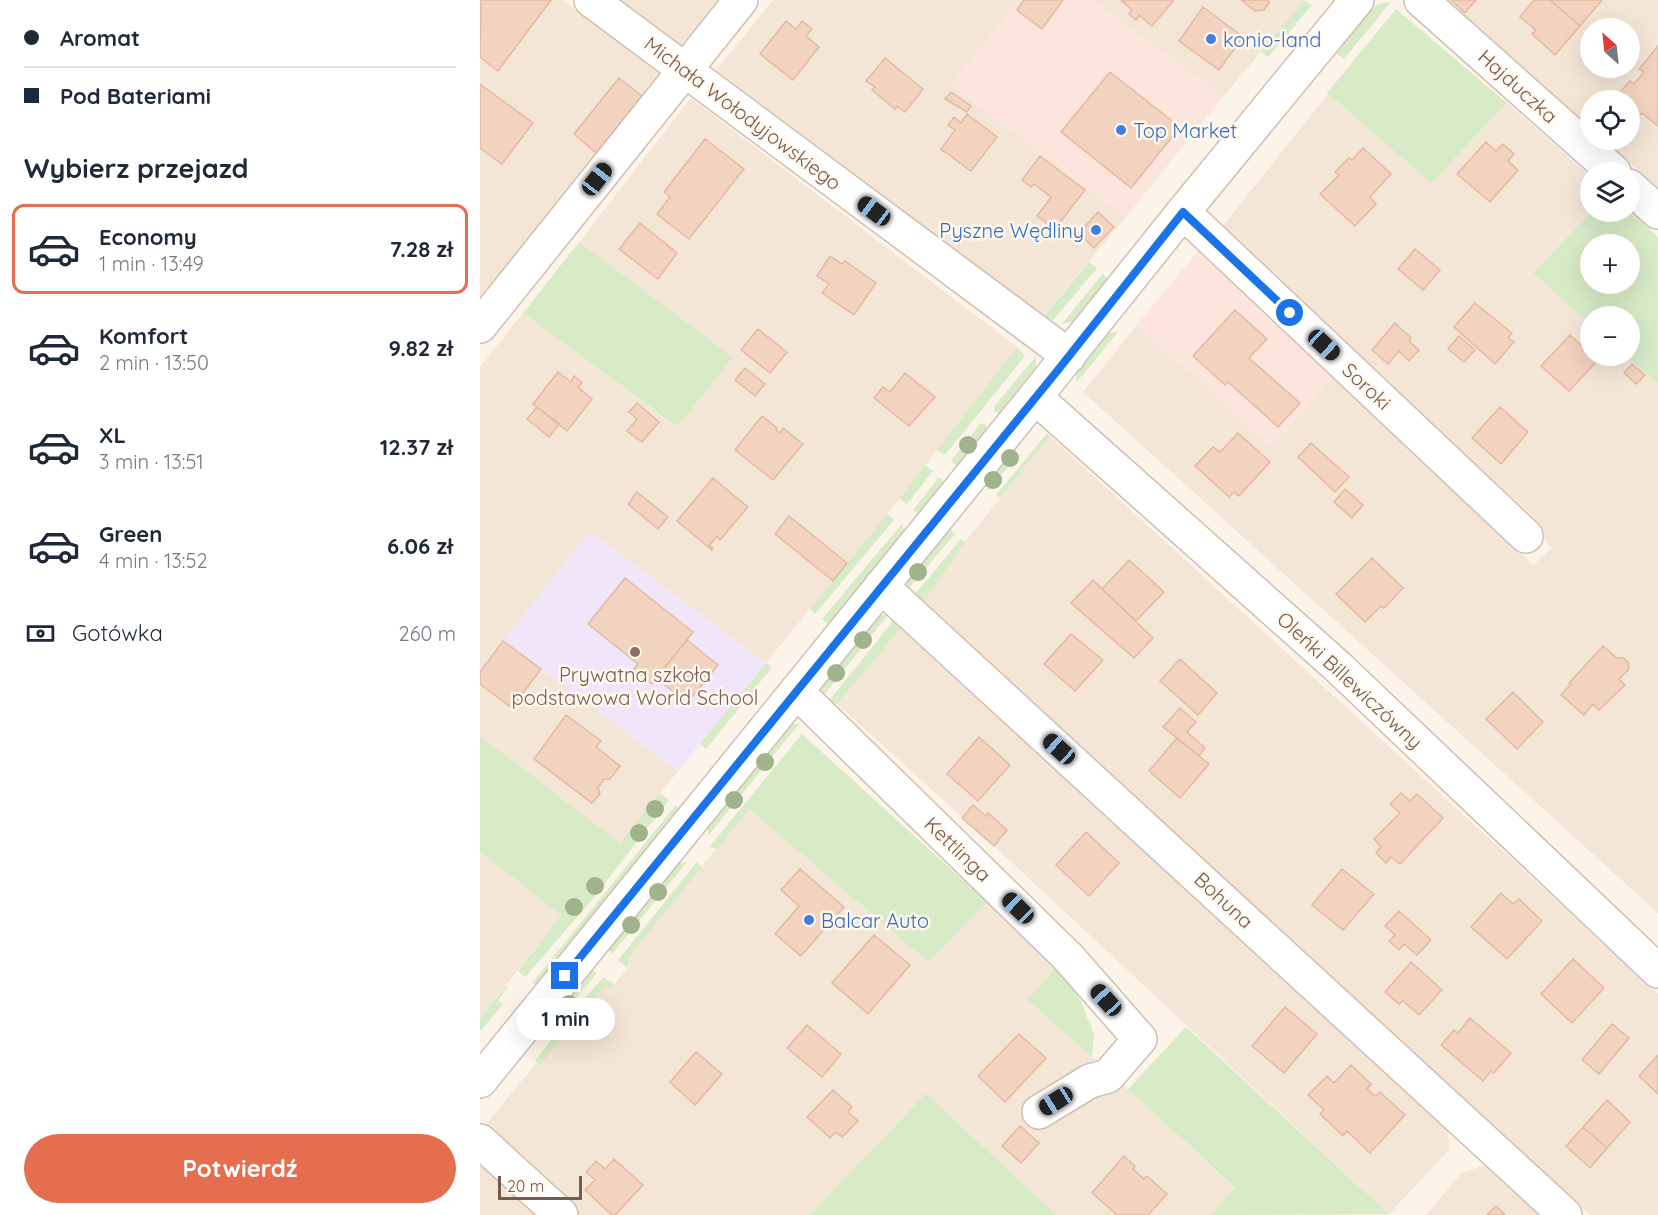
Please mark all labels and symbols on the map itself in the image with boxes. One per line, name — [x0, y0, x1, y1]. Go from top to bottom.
north arrow — [1580, 18, 1640, 78]
place label: konio-land — [1223, 27, 1321, 52]
street label: Michała Wołodyjowskiego — [640, 31, 846, 195]
marker: konio-land — [1204, 32, 1218, 46]
street label: Hajduczka — [1473, 44, 1563, 128]
place label: Top Market — [1133, 118, 1237, 143]
marker: Top Market — [1114, 123, 1128, 137]
car — [579, 159, 615, 199]
car — [854, 193, 894, 229]
place label: Pyszne Wędliny — [939, 218, 1084, 243]
marker: Pyszne Wędliny — [1089, 223, 1103, 237]
route start — [1276, 299, 1303, 326]
car — [1305, 326, 1343, 364]
street label: Soroki — [1337, 357, 1397, 415]
street label: Oleńki Billewiczówny — [1272, 606, 1428, 754]
marker: Prywatna szkoła podstawowa World School — [628, 645, 642, 659]
place label: Prywatna szkoła podstawowa World School — [512, 662, 758, 710]
car — [1040, 730, 1078, 768]
street label: Kettlinga — [920, 811, 996, 887]
street label: Bohuna — [1189, 866, 1259, 934]
car — [999, 889, 1037, 927]
place label: Balcar Auto — [821, 908, 929, 933]
marker: Balcar Auto — [802, 913, 816, 927]
route end — [551, 962, 578, 989]
car — [1087, 981, 1125, 1019]
callout: 1 min — [516, 997, 614, 1039]
car — [1036, 1084, 1076, 1118]
scale bar — [498, 1173, 582, 1200]

